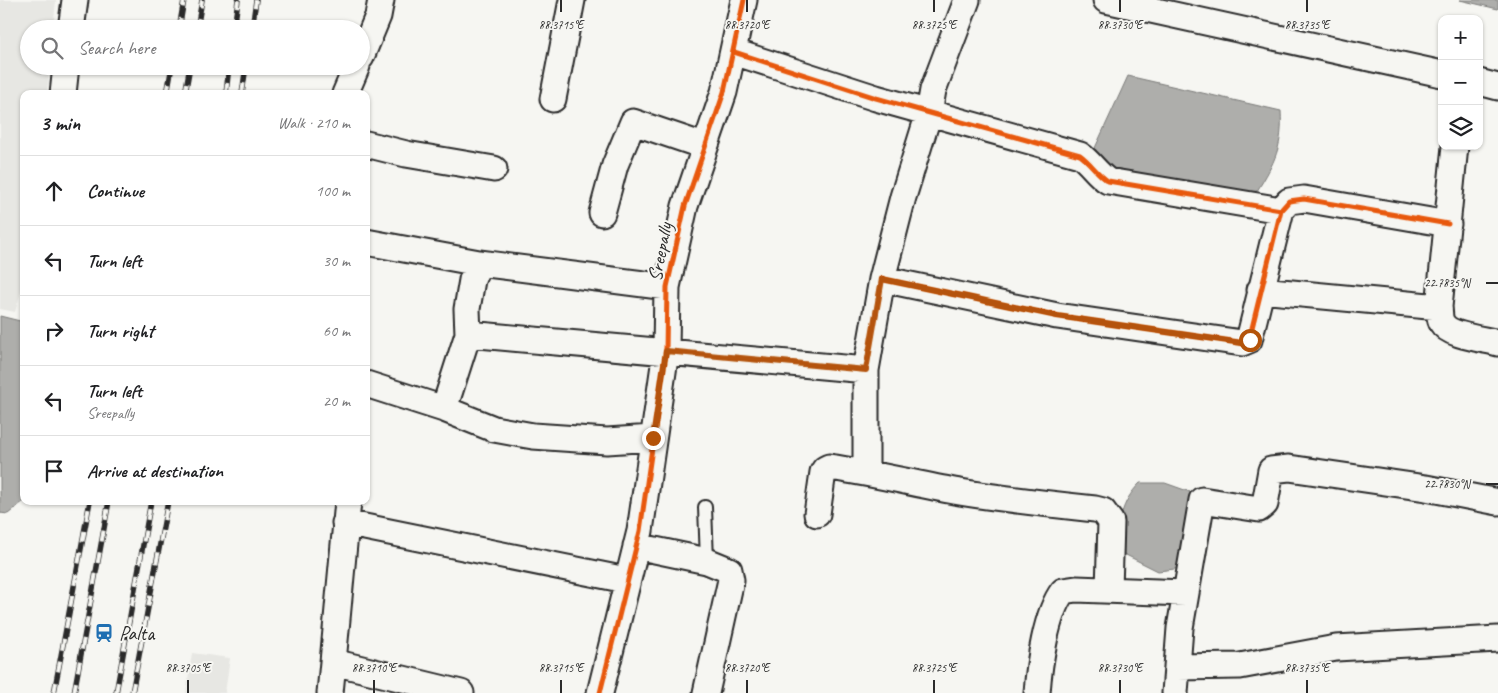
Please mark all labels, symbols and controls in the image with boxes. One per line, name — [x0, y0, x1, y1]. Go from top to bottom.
map controls — [1438, 15, 1483, 150]
button: + — [1438, 15, 1483, 60]
text: 88.3715°E — [539, 17, 585, 33]
text: 88.3720°E — [725, 17, 771, 33]
text: 88.3725°E — [912, 17, 958, 33]
text: 88.3730°E — [1098, 17, 1144, 33]
text: 88.3735°E — [1285, 17, 1331, 33]
search box — [20, 20, 370, 75]
icon: search — [38, 34, 66, 62]
text: Search here — [78, 36, 155, 60]
button: − — [1438, 60, 1483, 105]
button: layers — [1438, 105, 1483, 150]
text: 3 min — [40, 110, 80, 136]
text: Walk · 210 m — [278, 113, 350, 133]
icon: ahead — [40, 177, 68, 205]
text: Continue — [87, 179, 144, 203]
text: 100 m — [316, 181, 350, 201]
street label: Sreepally — [642, 219, 678, 283]
icon: left — [40, 247, 68, 275]
text: Turn left — [87, 249, 142, 273]
text: 30 m — [323, 251, 350, 271]
text: 22.7835°N — [1424, 275, 1471, 291]
icon: right — [40, 317, 68, 345]
text: Turn right — [87, 319, 154, 343]
text: 60 m — [323, 321, 350, 341]
route start — [1239, 329, 1262, 352]
text: Turn left — [87, 379, 142, 403]
icon: left — [40, 387, 68, 415]
text: 20 m — [323, 391, 350, 411]
text: Sreepally — [87, 403, 134, 423]
route end — [642, 427, 665, 450]
icon: arrive — [40, 457, 68, 485]
text: Arrive at destination — [87, 459, 223, 483]
text: 22.7830°N — [1424, 476, 1471, 492]
place label: Palta — [119, 621, 156, 646]
station icon: Palta — [93, 622, 115, 644]
text: 88.3705°E — [166, 660, 212, 676]
text: 88.3710°E — [352, 660, 398, 676]
text: 88.3715°E — [539, 660, 585, 676]
text: 88.3720°E — [725, 660, 771, 676]
text: 88.3725°E — [912, 660, 958, 676]
text: 88.3730°E — [1098, 660, 1144, 676]
text: 88.3735°E — [1285, 660, 1331, 676]

